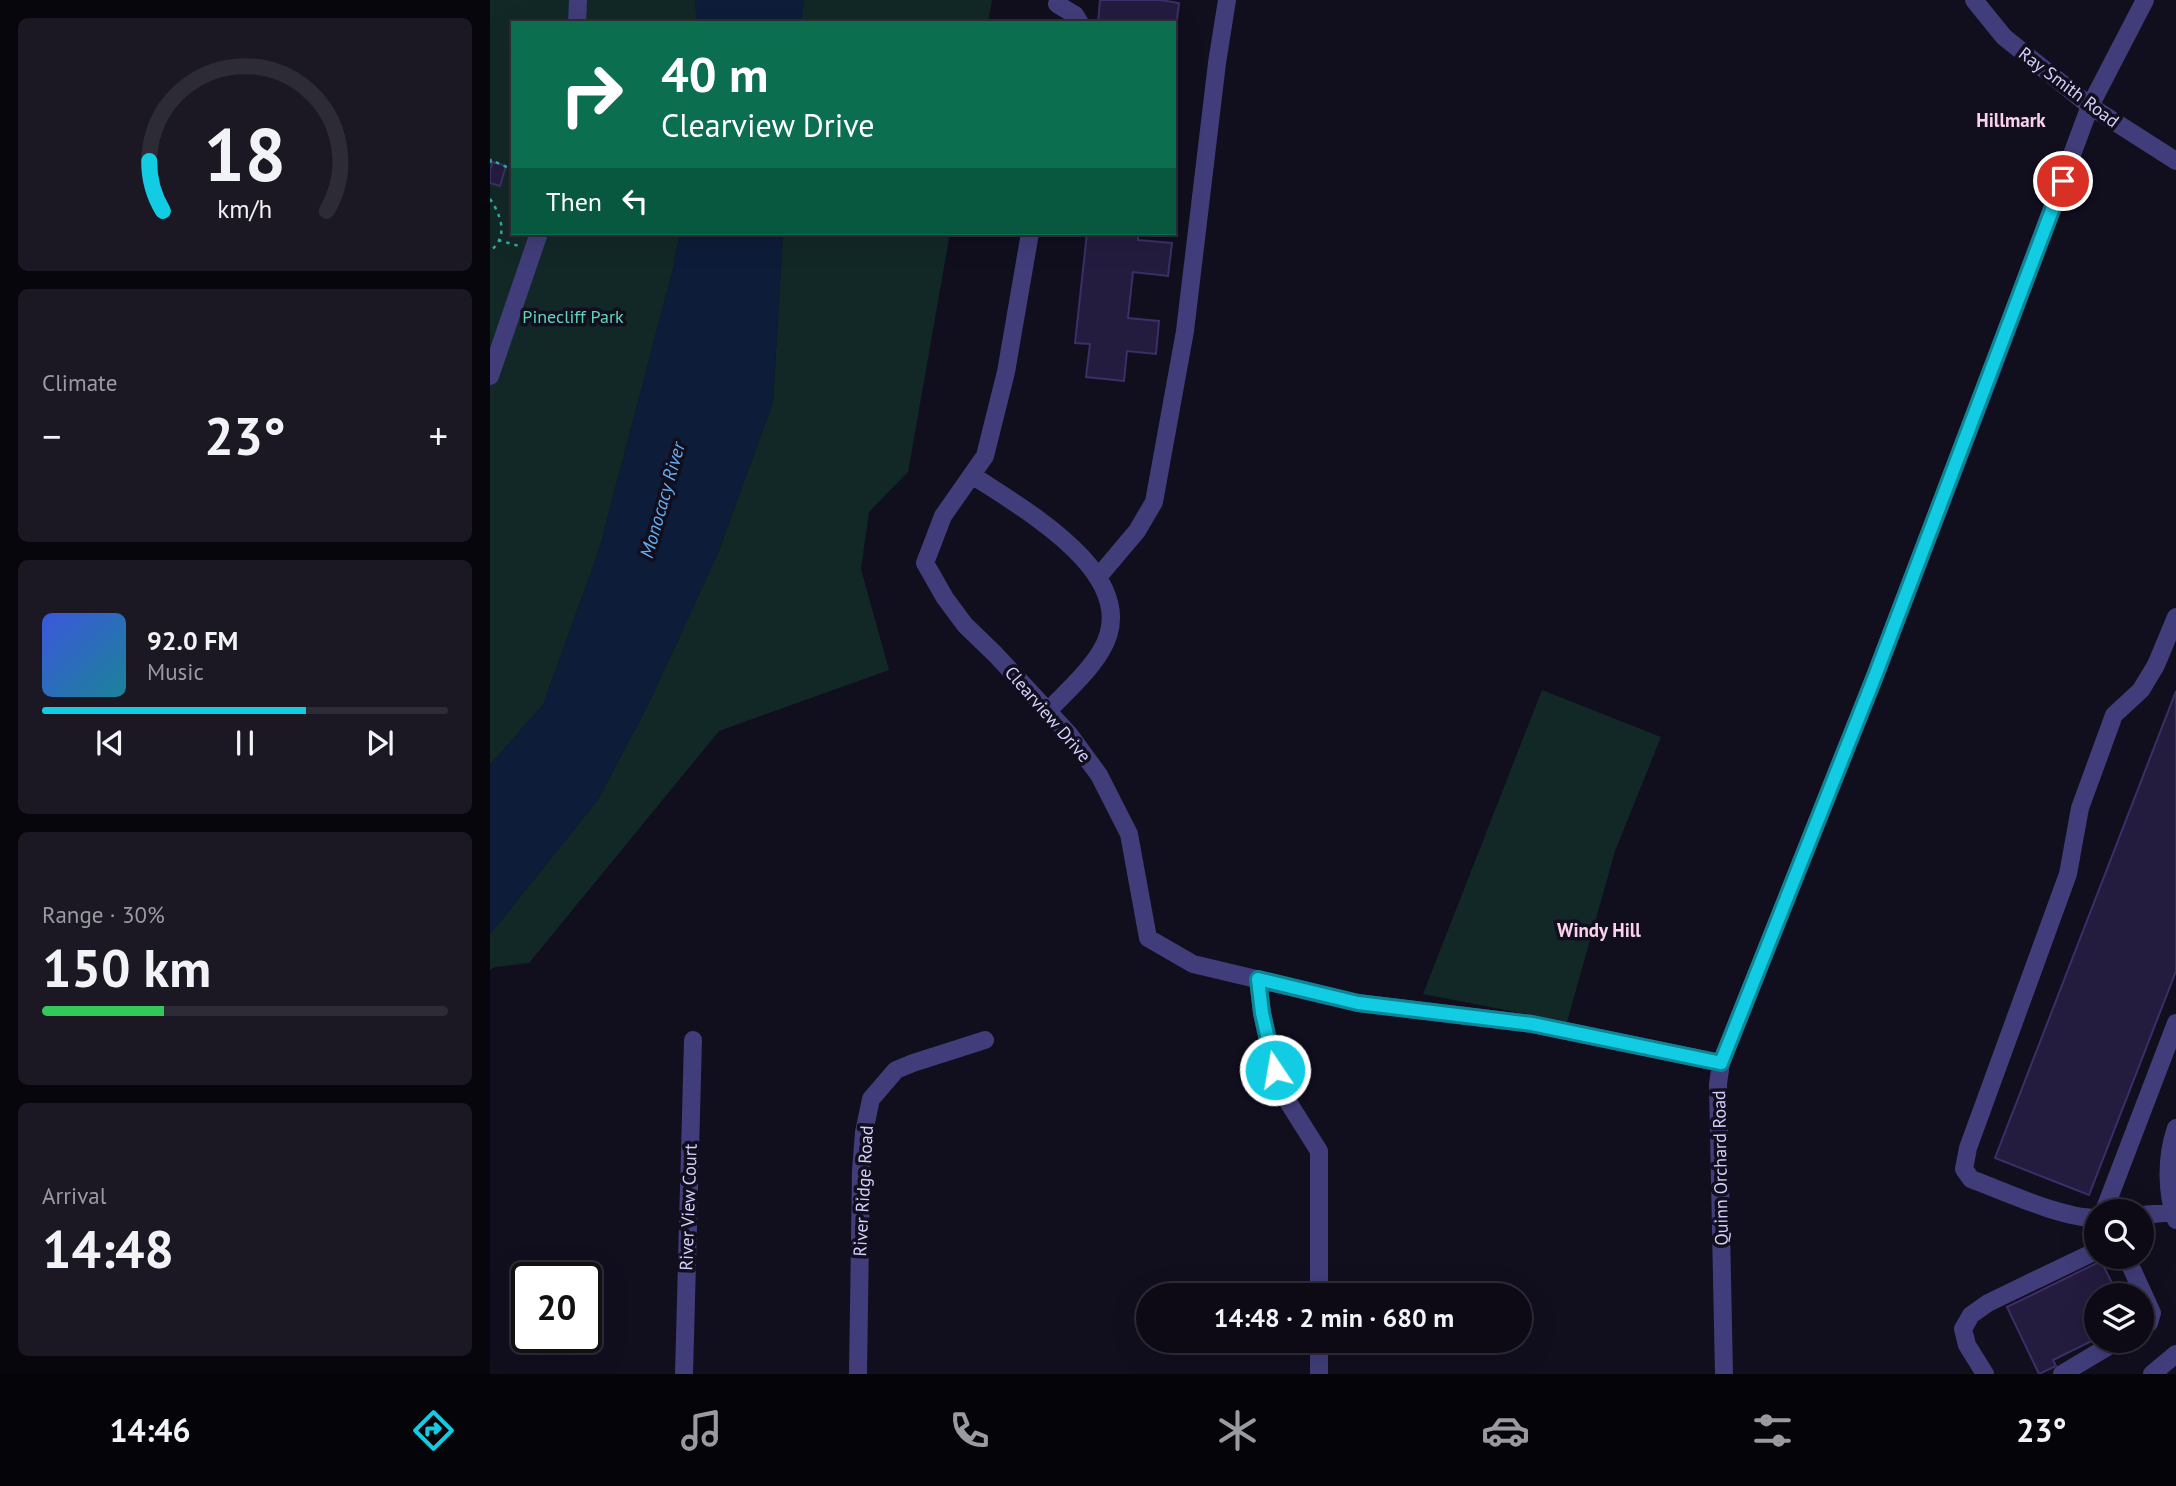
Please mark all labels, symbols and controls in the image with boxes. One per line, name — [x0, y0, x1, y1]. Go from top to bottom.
text: 40 m — [661, 42, 768, 106]
street label: Ray Smith Road — [2014, 42, 2124, 132]
icon: right — [546, 49, 637, 140]
text: Clearview Drive — [661, 104, 875, 146]
text: 18 — [204, 107, 286, 201]
district label: Hillmark — [1976, 108, 2046, 132]
pin — [2033, 151, 2093, 211]
icon: arrive — [2044, 162, 2082, 200]
icon: left — [616, 182, 654, 220]
text: Then — [546, 185, 602, 218]
text: km/h — [218, 192, 272, 224]
park label: Pinecliff Park — [522, 305, 624, 328]
text: Climate — [42, 368, 117, 397]
text: 23° — [204, 402, 286, 469]
text: − — [42, 411, 61, 460]
text: + — [429, 411, 448, 460]
water label: Monocacy River — [634, 438, 690, 561]
text: 92.0 FM — [147, 624, 238, 657]
text: Music — [147, 657, 204, 686]
street label: Clearview Drive — [1000, 661, 1096, 767]
icon: previous — [91, 724, 129, 762]
icon: pause — [226, 724, 264, 762]
icon: next — [361, 724, 399, 762]
text: Range · 30% — [42, 900, 165, 929]
district label: Windy Hill — [1557, 918, 1641, 942]
text: 150 km — [42, 934, 211, 1001]
position arrow — [1238, 1033, 1312, 1107]
street label: Quinn Orchard Road — [1707, 1090, 1733, 1246]
street label: River Ridge Road — [848, 1125, 878, 1257]
street label: River View Court — [674, 1143, 702, 1271]
text: Arrival — [42, 1181, 106, 1210]
map controls — [2084, 1199, 2154, 1353]
button: search — [2084, 1199, 2154, 1269]
text: 14:48 — [42, 1215, 174, 1282]
speed limit sign: 20 — [511, 1262, 602, 1353]
button: layers — [2084, 1283, 2154, 1353]
text: 14:48 · 2 min · 680 m — [1214, 1301, 1454, 1334]
icon: directions — [409, 1406, 458, 1455]
icon: music — [677, 1406, 726, 1455]
icon: phone — [945, 1406, 994, 1455]
icon: climate — [1213, 1406, 1262, 1455]
icon: car — [1481, 1406, 1530, 1455]
icon: filters — [1748, 1406, 1797, 1455]
text: 14:46 — [109, 1409, 191, 1451]
text: 23° — [2016, 1409, 2067, 1451]

